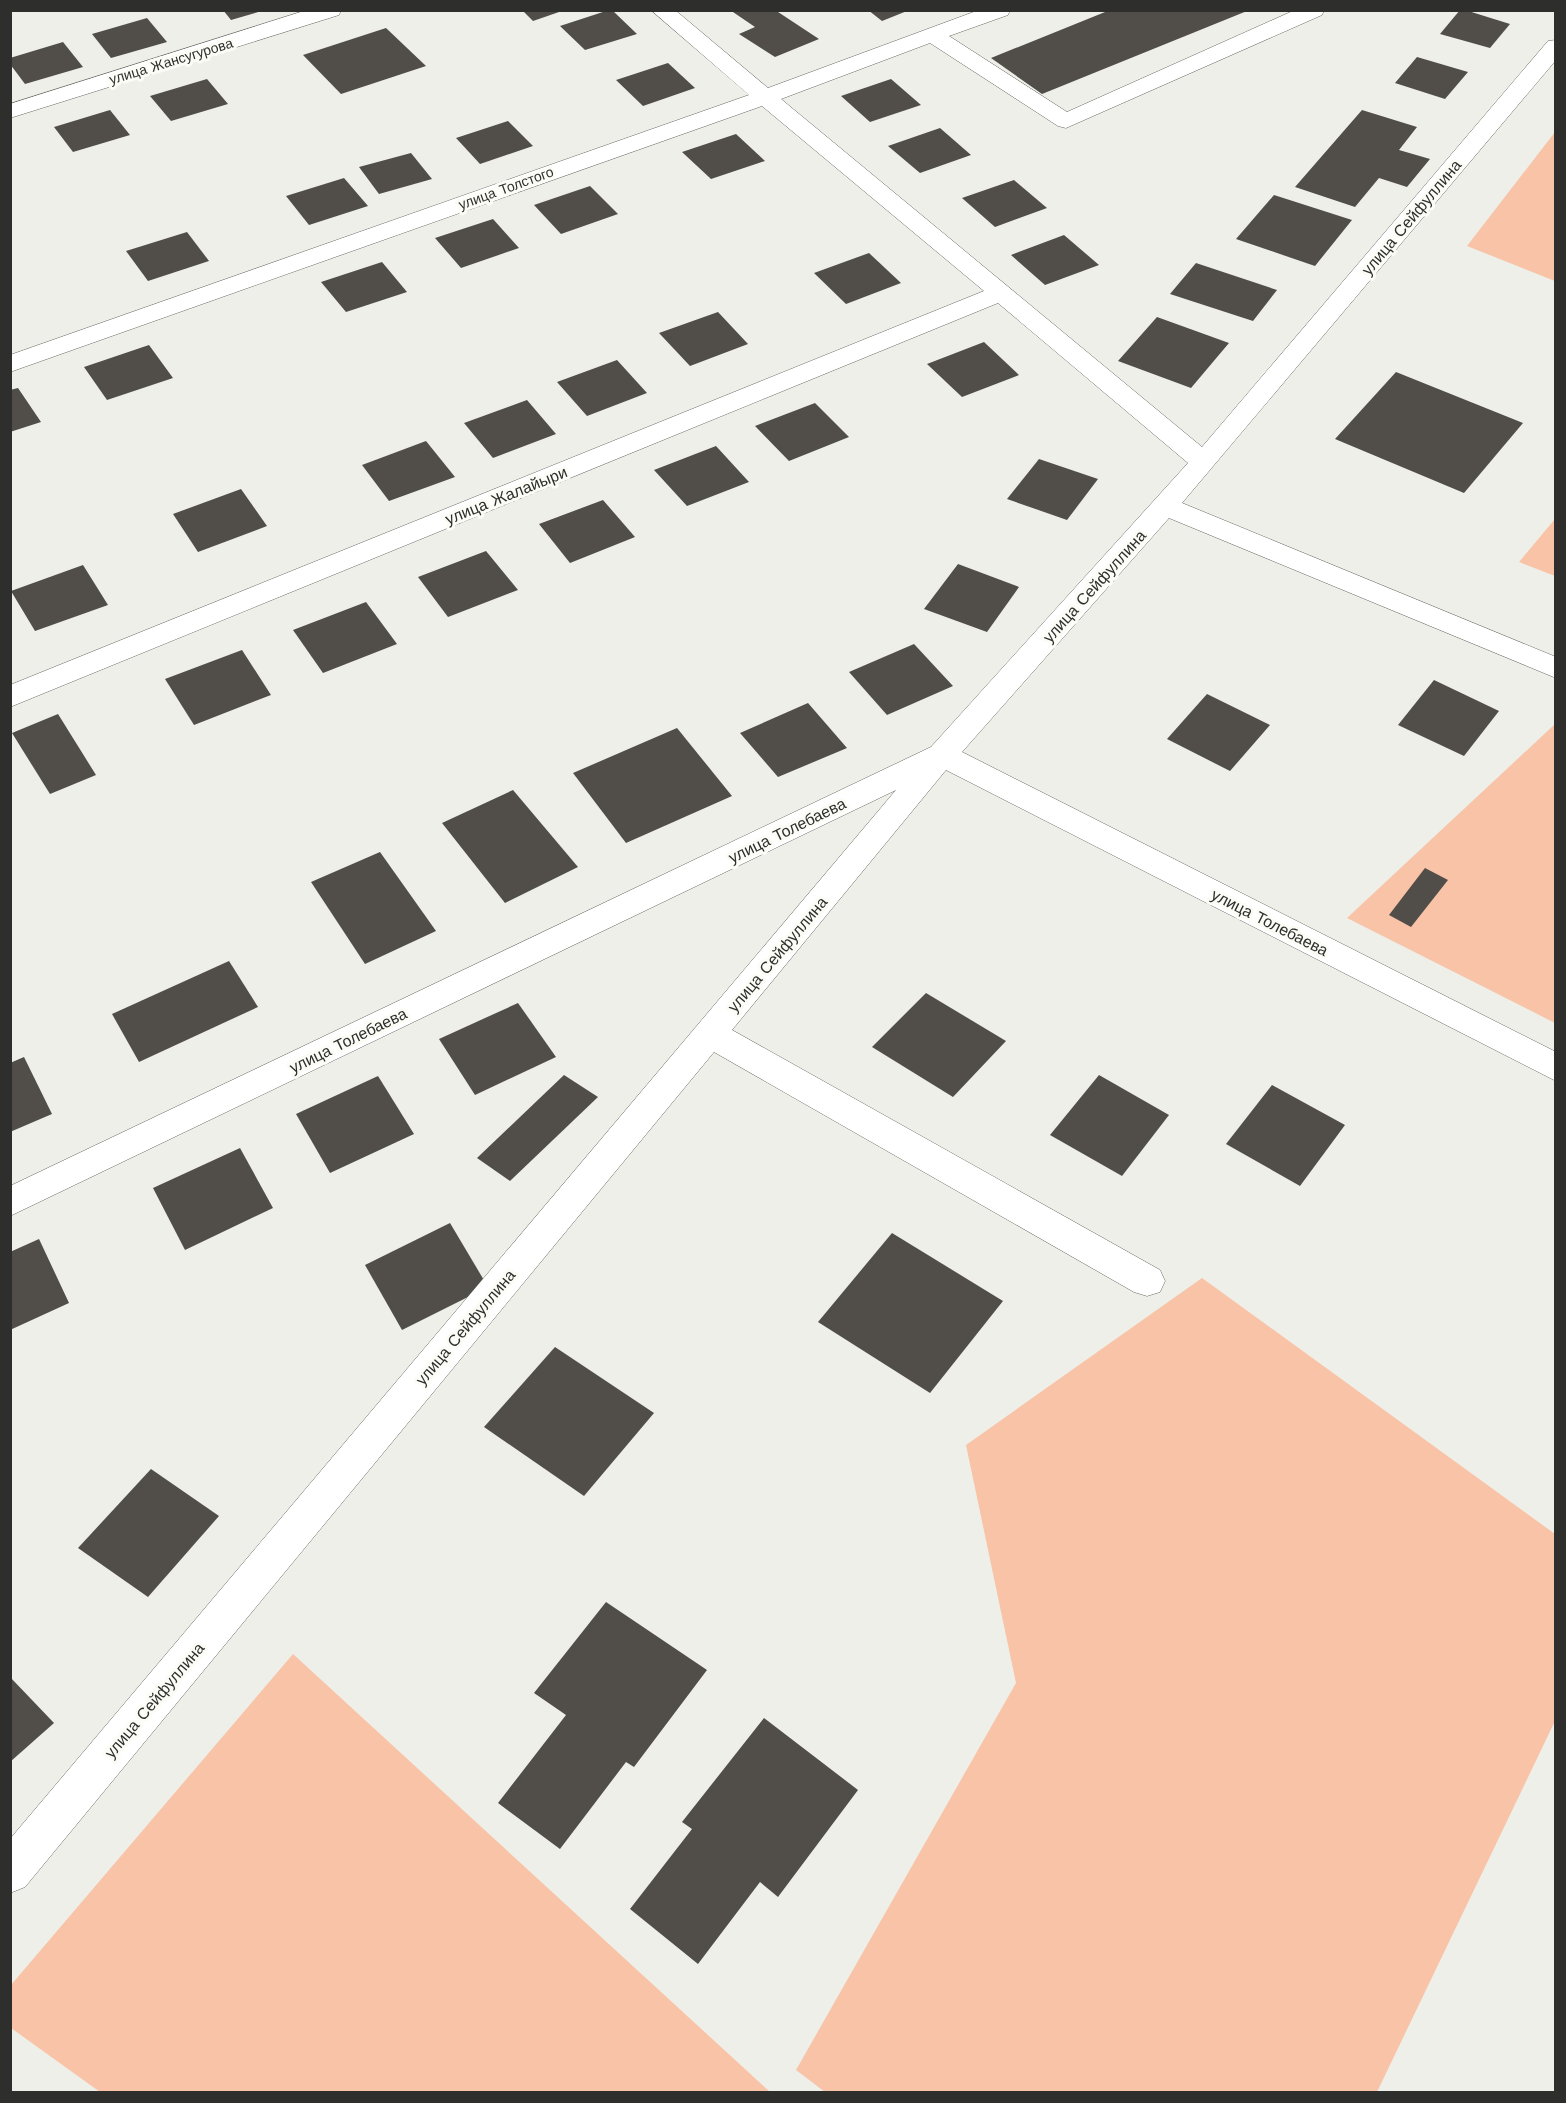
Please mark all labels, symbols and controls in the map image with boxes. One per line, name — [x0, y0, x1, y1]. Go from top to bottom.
street label: улица Жансугурова — [107, 35, 235, 87]
street label: улица Сейфуллина — [1358, 156, 1465, 279]
street label: улица Толстого — [456, 163, 556, 213]
street label: улица Жалайыри — [442, 462, 570, 529]
street label: улица Сейфуллина — [1039, 526, 1150, 646]
street label: улица Толебаева — [725, 794, 849, 867]
street label: улица Толебаева — [1208, 885, 1331, 960]
street label: улица Сейфуллина — [724, 893, 831, 1016]
street label: улица Толебаева — [286, 1004, 410, 1077]
street label: улица Сейфуллина — [412, 1266, 519, 1389]
street label: улица Сейфуллина — [101, 1639, 208, 1762]

